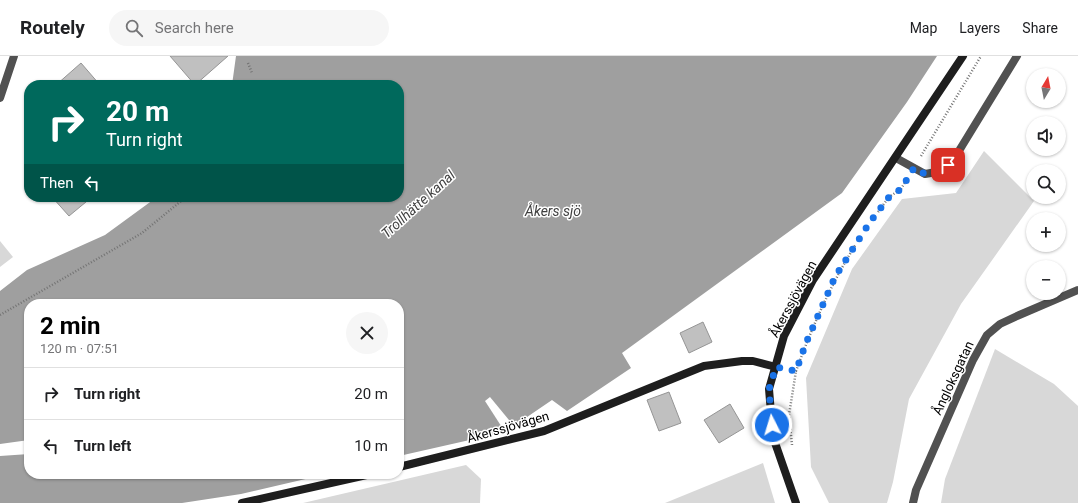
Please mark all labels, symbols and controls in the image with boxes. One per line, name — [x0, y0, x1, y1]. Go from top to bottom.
search box — [109, 10, 389, 46]
text: Routely — [20, 16, 85, 39]
icon: search — [123, 17, 145, 39]
text: Search here — [155, 19, 234, 37]
text: Map — [910, 20, 937, 36]
text: Layers — [959, 20, 1000, 36]
text: Share — [1022, 20, 1058, 36]
north arrow — [1026, 68, 1066, 108]
map controls — [1026, 68, 1066, 300]
text: 20 m — [106, 95, 169, 128]
icon: right — [40, 96, 92, 148]
button: sound — [1026, 116, 1066, 156]
text: Turn right — [106, 129, 183, 150]
pin — [931, 148, 965, 182]
icon: arrive — [937, 154, 959, 176]
button: search — [1026, 164, 1066, 204]
water label: Trollhätte kanal — [378, 166, 459, 241]
icon: left — [81, 172, 103, 194]
text: Then — [40, 174, 73, 192]
water label: Åkers sjö — [524, 202, 581, 219]
button: + — [1026, 212, 1066, 252]
street label: Åkerssjövägen — [766, 258, 820, 340]
button: − — [1026, 260, 1066, 300]
text: 2 min — [40, 312, 100, 340]
button: close — [346, 312, 388, 354]
street label: Ångloksgatan — [928, 338, 977, 417]
text: 120 m · 07:51 — [40, 341, 119, 356]
icon: right — [40, 383, 62, 405]
text: Turn right — [74, 385, 140, 403]
text: 20 m — [354, 385, 388, 403]
position arrow — [751, 404, 793, 446]
street label: Åkerssjövägen — [465, 407, 551, 446]
icon: left — [40, 435, 62, 457]
text: Turn left — [74, 437, 131, 455]
text: 10 m — [354, 437, 388, 455]

